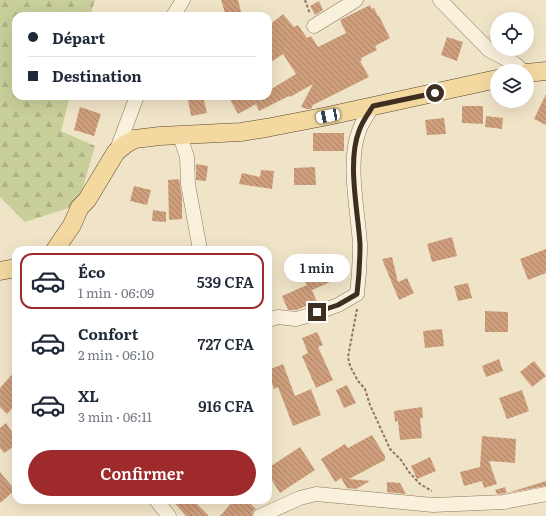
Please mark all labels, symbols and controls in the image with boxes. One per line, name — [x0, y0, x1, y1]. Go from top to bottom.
map controls — [490, 12, 534, 108]
button: locate — [490, 12, 534, 56]
text: Départ — [52, 26, 105, 49]
text: Destination — [52, 64, 142, 87]
button: layers — [490, 64, 534, 108]
route start — [426, 84, 444, 102]
car — [315, 108, 341, 124]
callout: 1 min — [284, 254, 350, 282]
text: 1 min — [300, 258, 334, 277]
text: Éco — [78, 260, 105, 283]
icon: car — [30, 263, 66, 299]
text: 539 CFA — [197, 270, 254, 293]
text: 1 min · 06:09 — [78, 283, 154, 302]
route end — [308, 303, 326, 321]
text: Confort — [78, 322, 138, 345]
icon: car — [30, 325, 66, 361]
text: 727 CFA — [197, 332, 254, 355]
text: 2 min · 06:10 — [78, 345, 154, 364]
text: XL — [78, 384, 99, 407]
icon: car — [30, 387, 66, 423]
text: 916 CFA — [198, 394, 254, 417]
text: 3 min · 06:11 — [78, 407, 152, 426]
button: Confirmer — [28, 450, 256, 496]

